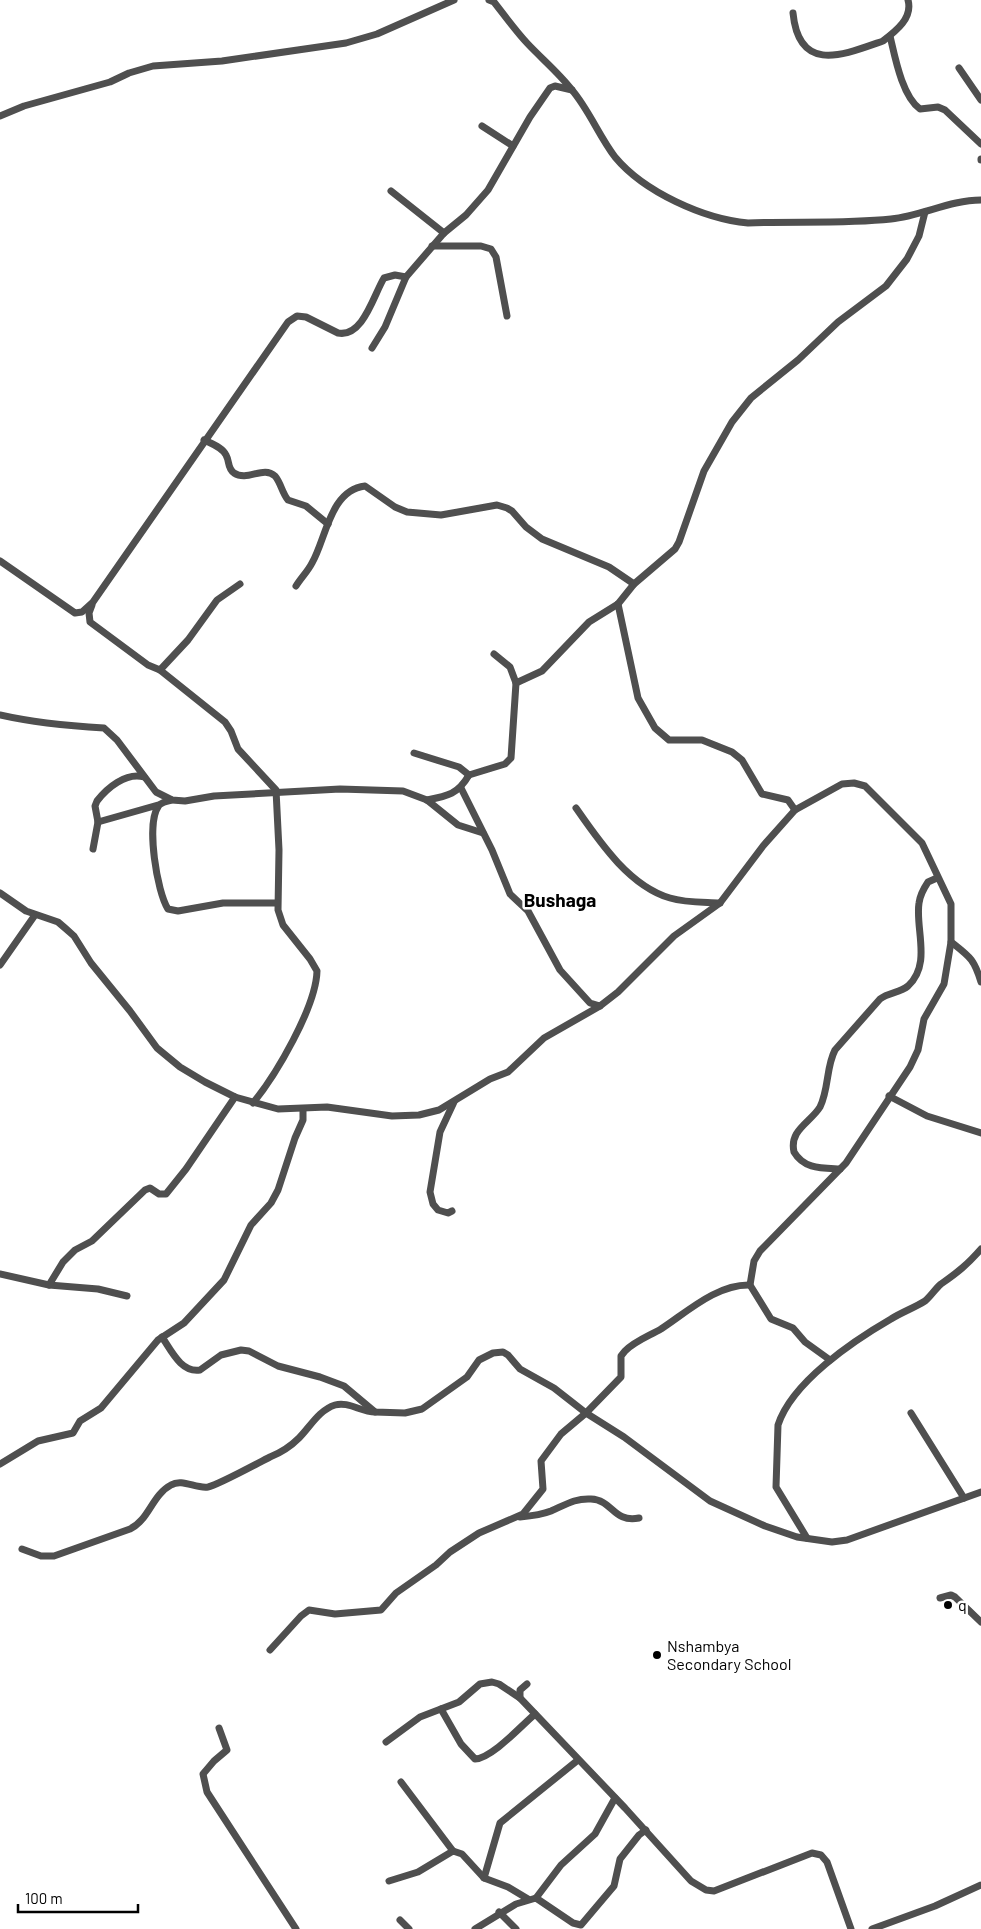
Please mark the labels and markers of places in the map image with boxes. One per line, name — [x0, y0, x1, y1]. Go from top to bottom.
place label: q — [958, 1595, 967, 1614]
marker: q — [942, 1599, 954, 1611]
place label: Nshambya Secondary School — [667, 1636, 791, 1673]
marker: Nshambya Secondary School — [651, 1649, 663, 1661]

